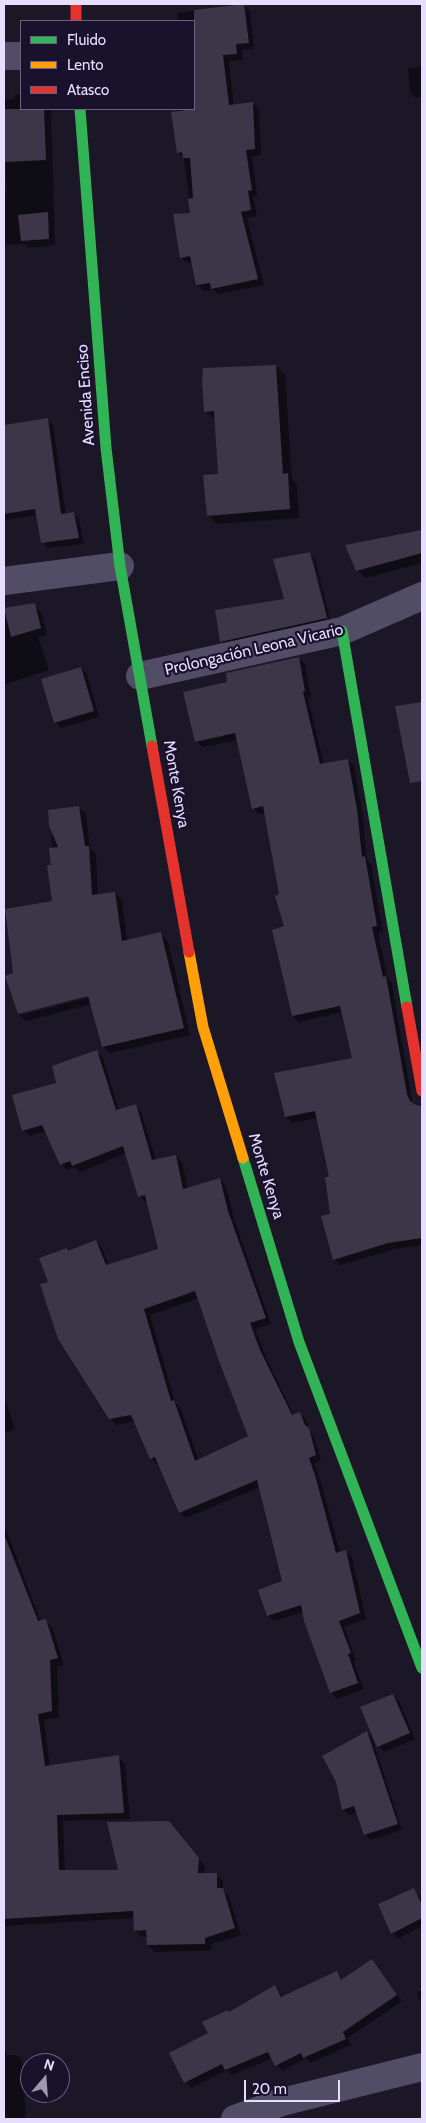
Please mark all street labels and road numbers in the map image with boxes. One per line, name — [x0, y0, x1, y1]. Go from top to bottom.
street label: Avenida Enciso — [73, 344, 99, 446]
street label: Prolongación Leona Vicario — [163, 620, 345, 680]
street label: Monte Kenya — [159, 739, 193, 829]
street label: Monte Kenya — [244, 1131, 288, 1221]

